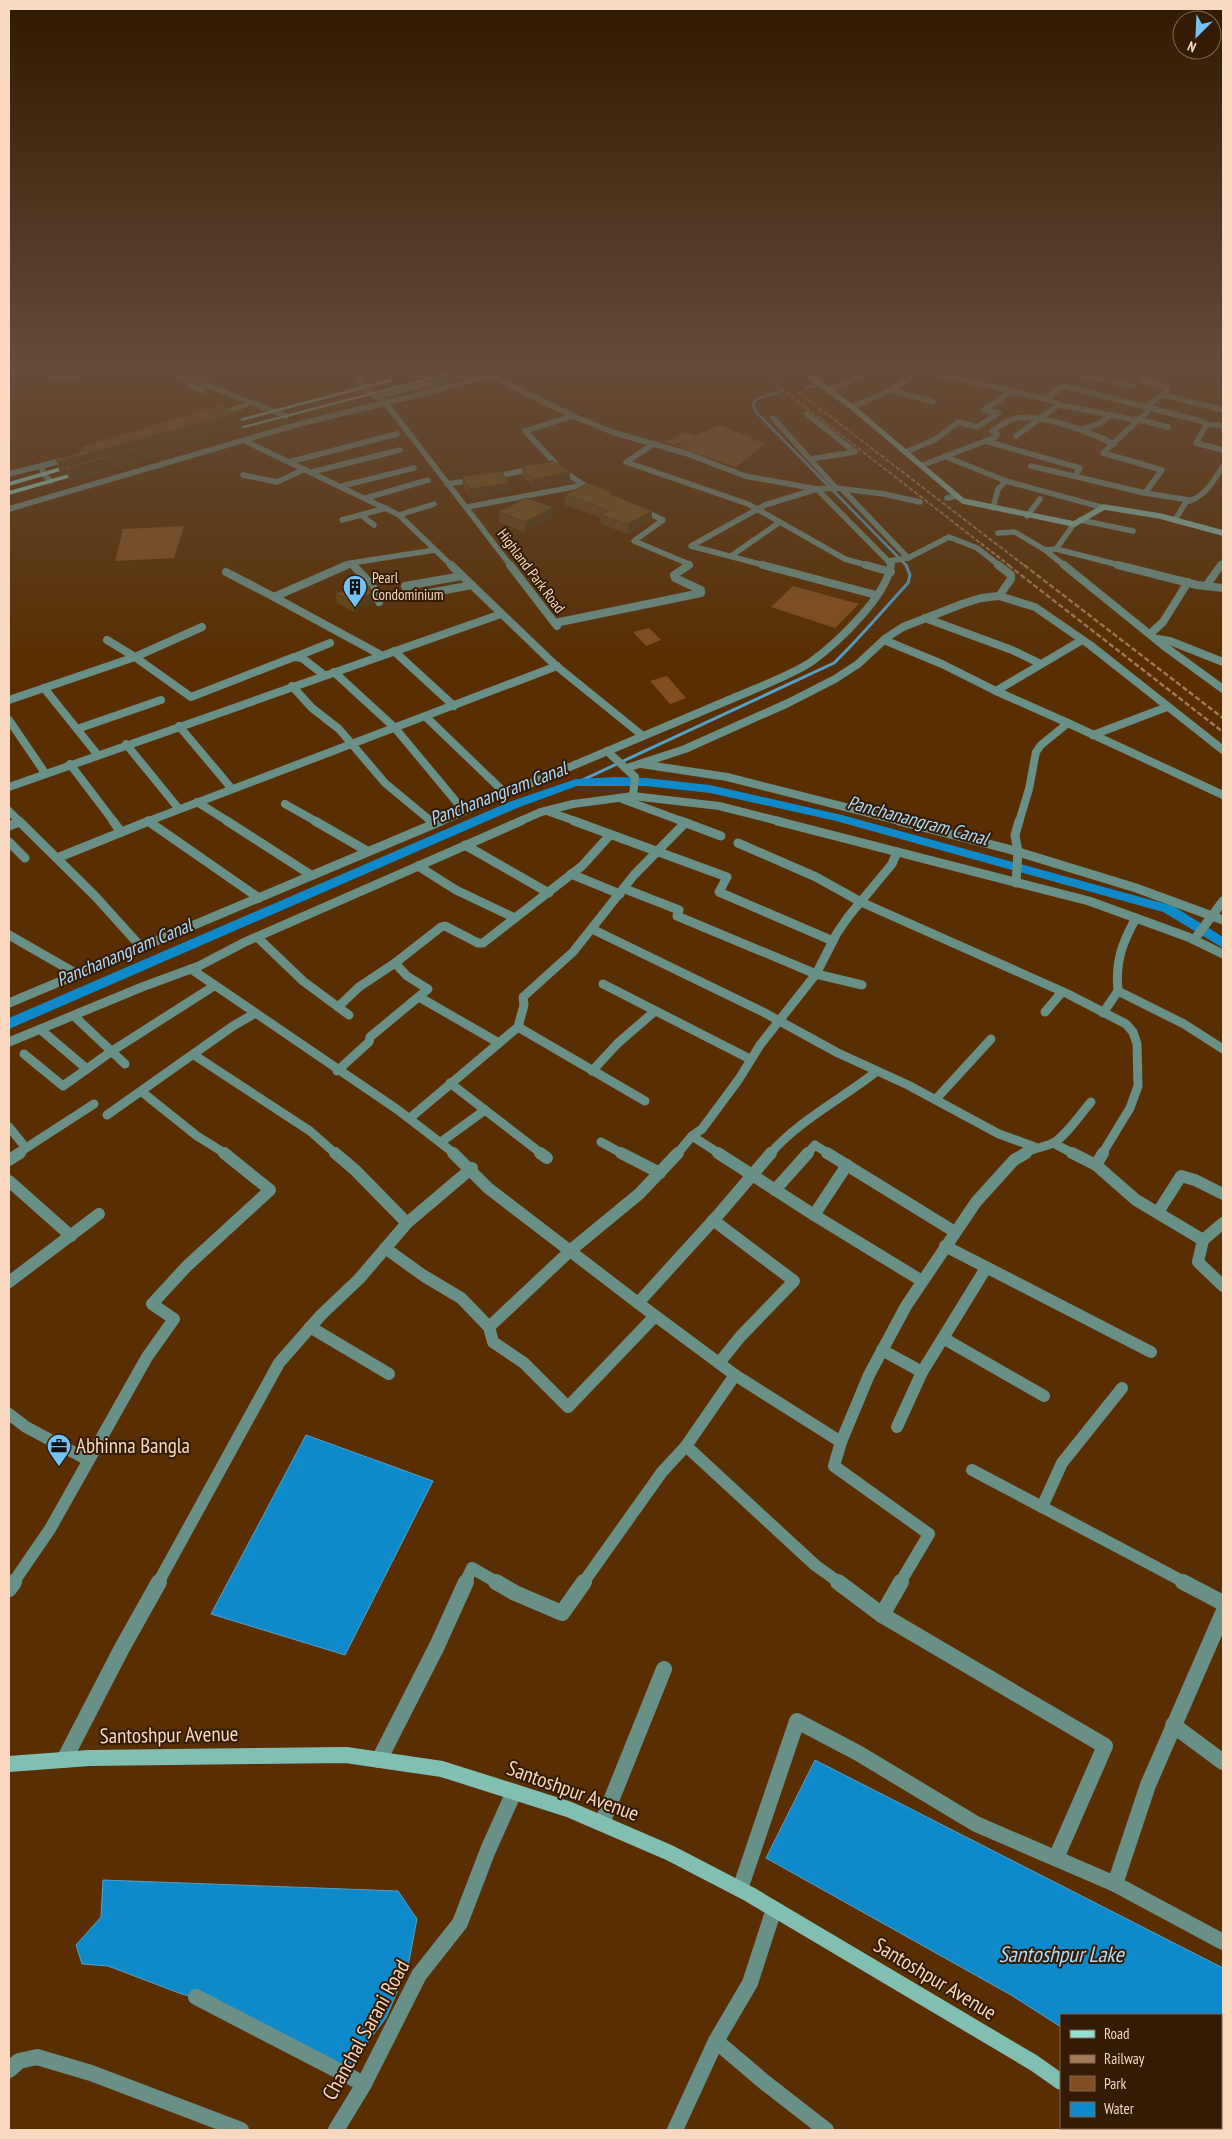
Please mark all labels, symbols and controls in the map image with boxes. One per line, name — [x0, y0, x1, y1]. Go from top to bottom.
north arrow — [1172, 10, 1222, 60]
text: N — [1185, 37, 1199, 57]
street label: Highland Park Road — [493, 525, 569, 617]
place label: Pearl Condominium — [372, 568, 444, 604]
building icon: Pearl Condominium — [342, 574, 368, 608]
water label: Panchanangram Canal — [426, 755, 571, 830]
water label: Panchanangram Canal — [845, 790, 993, 851]
water label: Panchanangram Canal — [53, 912, 197, 991]
place label: Abhinna Bangla — [76, 1432, 190, 1459]
office icon: Abhinna Bangla — [46, 1433, 72, 1467]
street label: Santoshpur Avenue — [99, 1720, 239, 1749]
street label: Santoshpur Avenue — [503, 1754, 643, 1827]
street label: Santoshpur Avenue — [869, 1931, 1002, 2026]
water label: Santoshpur Lake — [998, 1940, 1126, 1968]
street label: Chanchal Sarani Road — [316, 1955, 415, 2105]
legend — [1060, 2014, 1222, 2129]
text: Road — [1104, 2024, 1130, 2043]
text: Railway — [1104, 2049, 1145, 2068]
text: Park — [1104, 2074, 1126, 2093]
text: Water — [1104, 2099, 1135, 2118]

